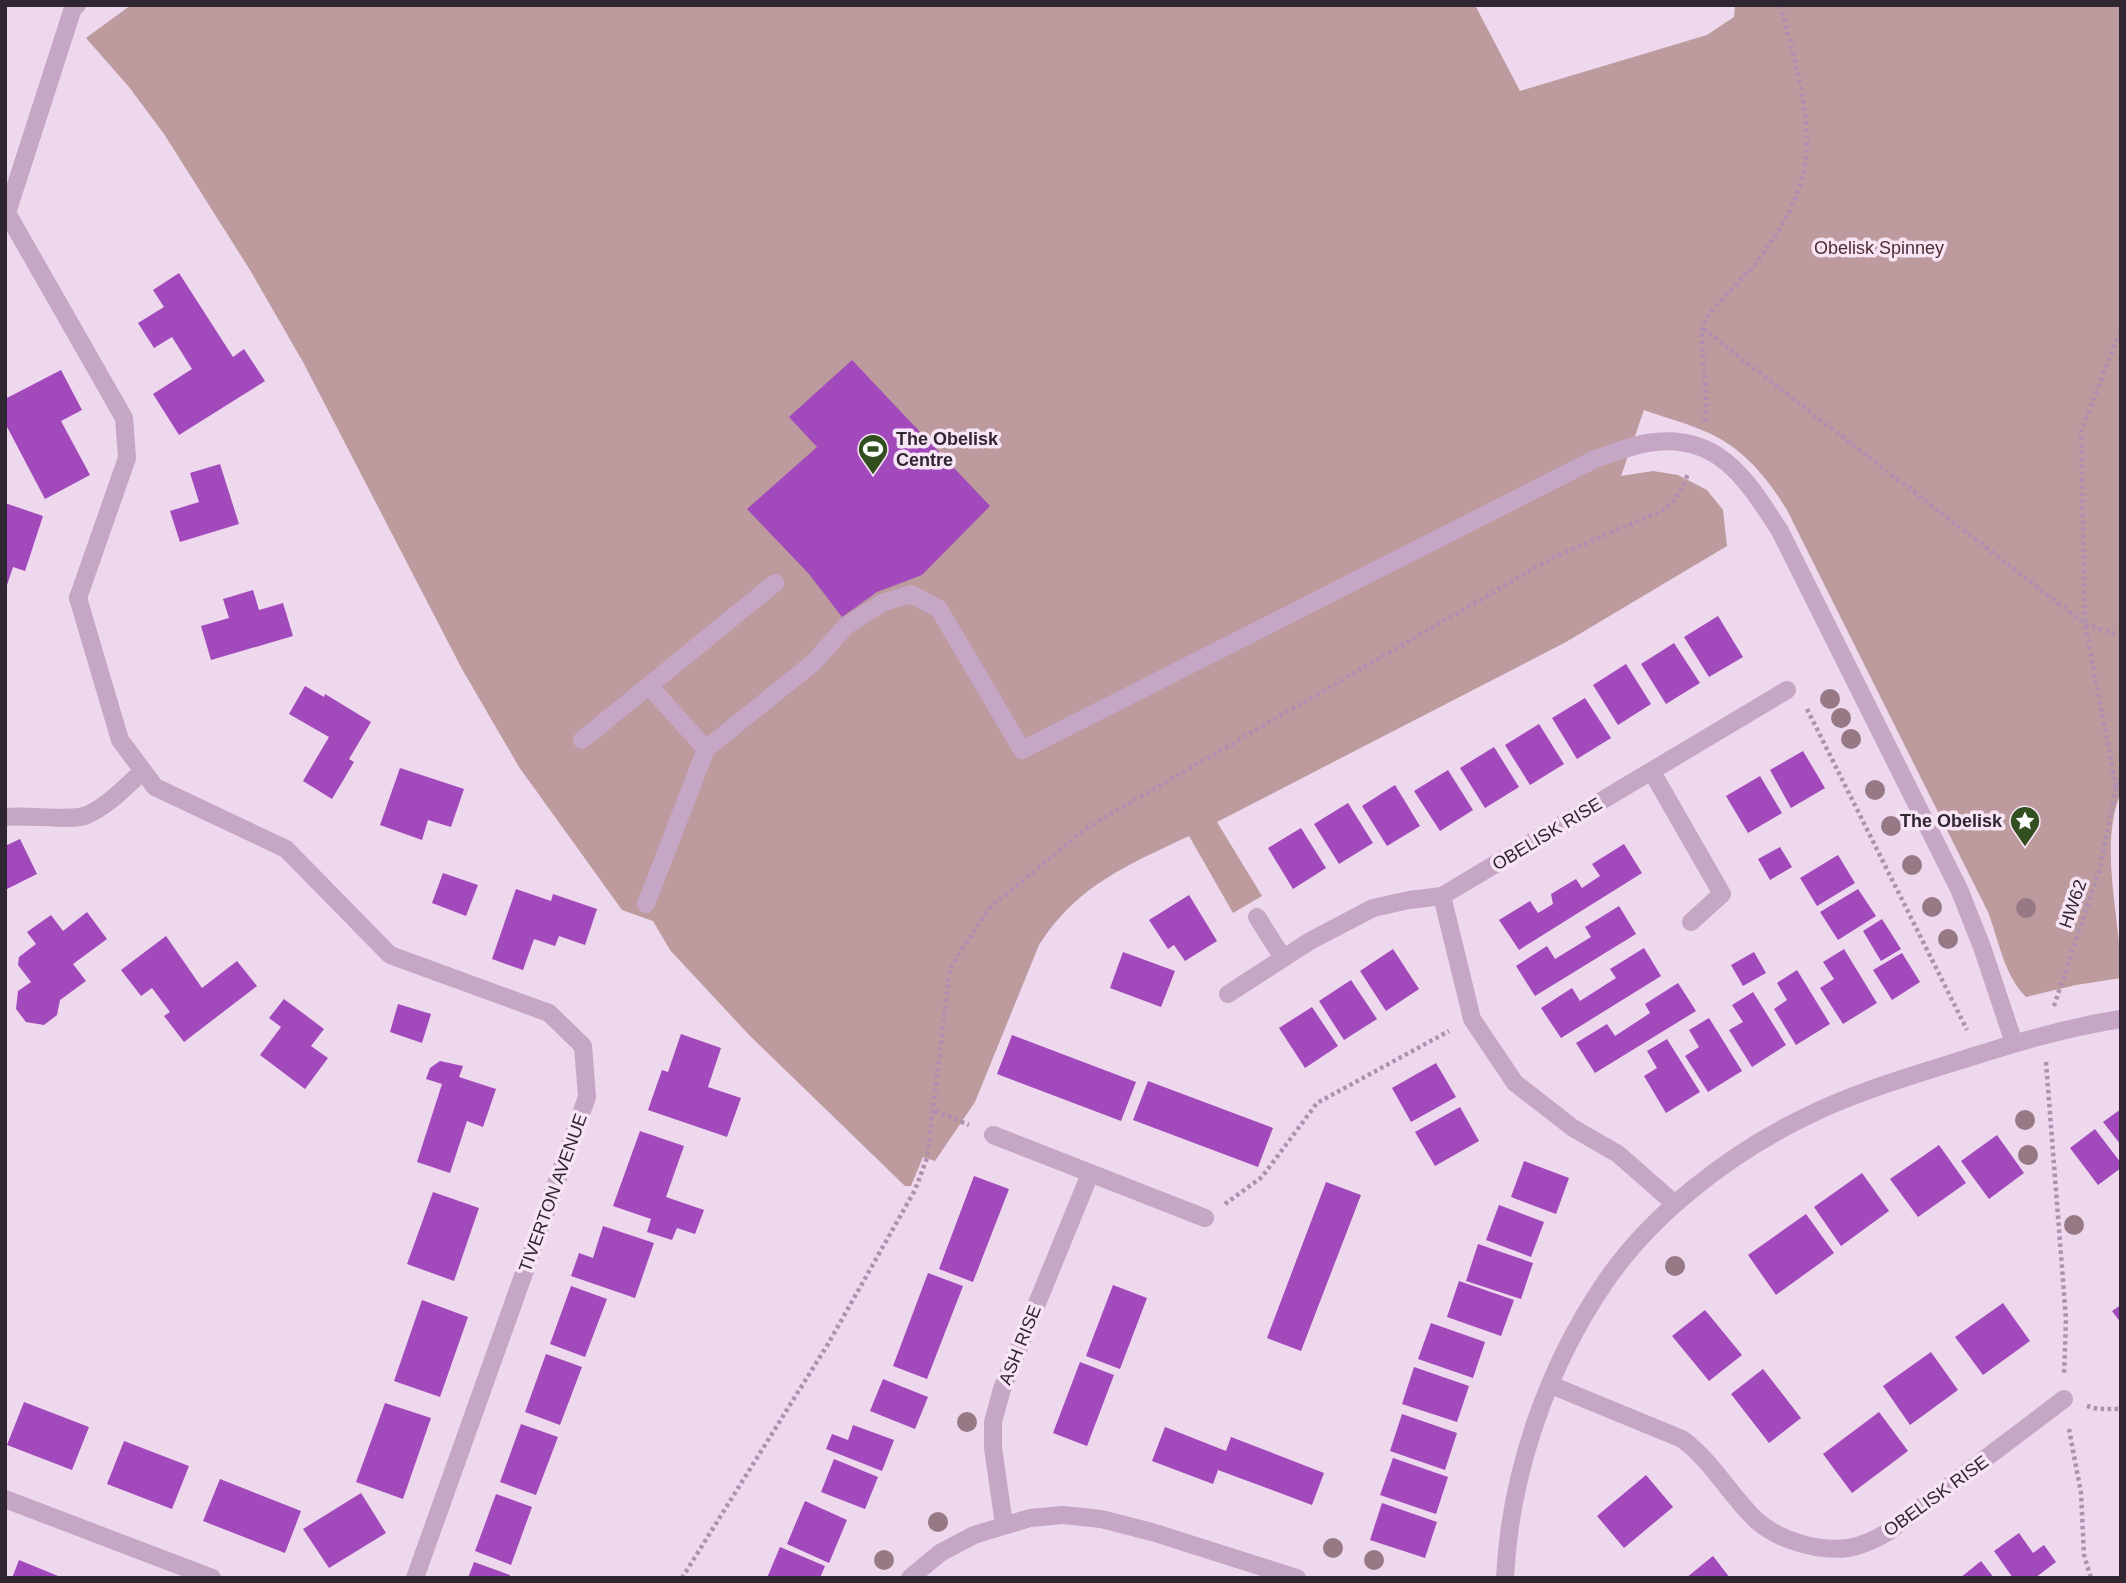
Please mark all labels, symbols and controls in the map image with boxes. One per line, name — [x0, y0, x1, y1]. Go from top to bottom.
park label: Obelisk Spinney — [1814, 238, 1944, 258]
place label: The Obelisk Centre — [896, 429, 999, 470]
sports icon: The Obelisk Centre — [856, 432, 890, 476]
street label: OBELISK RISE — [1489, 793, 1605, 875]
place icon: The Obelisk — [2008, 804, 2042, 848]
place label: The Obelisk — [1900, 811, 2003, 831]
street label: HW62 — [2055, 877, 2091, 931]
street label: TIVERTON AVENUE — [515, 1111, 591, 1275]
street label: ASH RISE — [995, 1302, 1045, 1388]
street label: OBELISK RISE — [1880, 1451, 1992, 1541]

